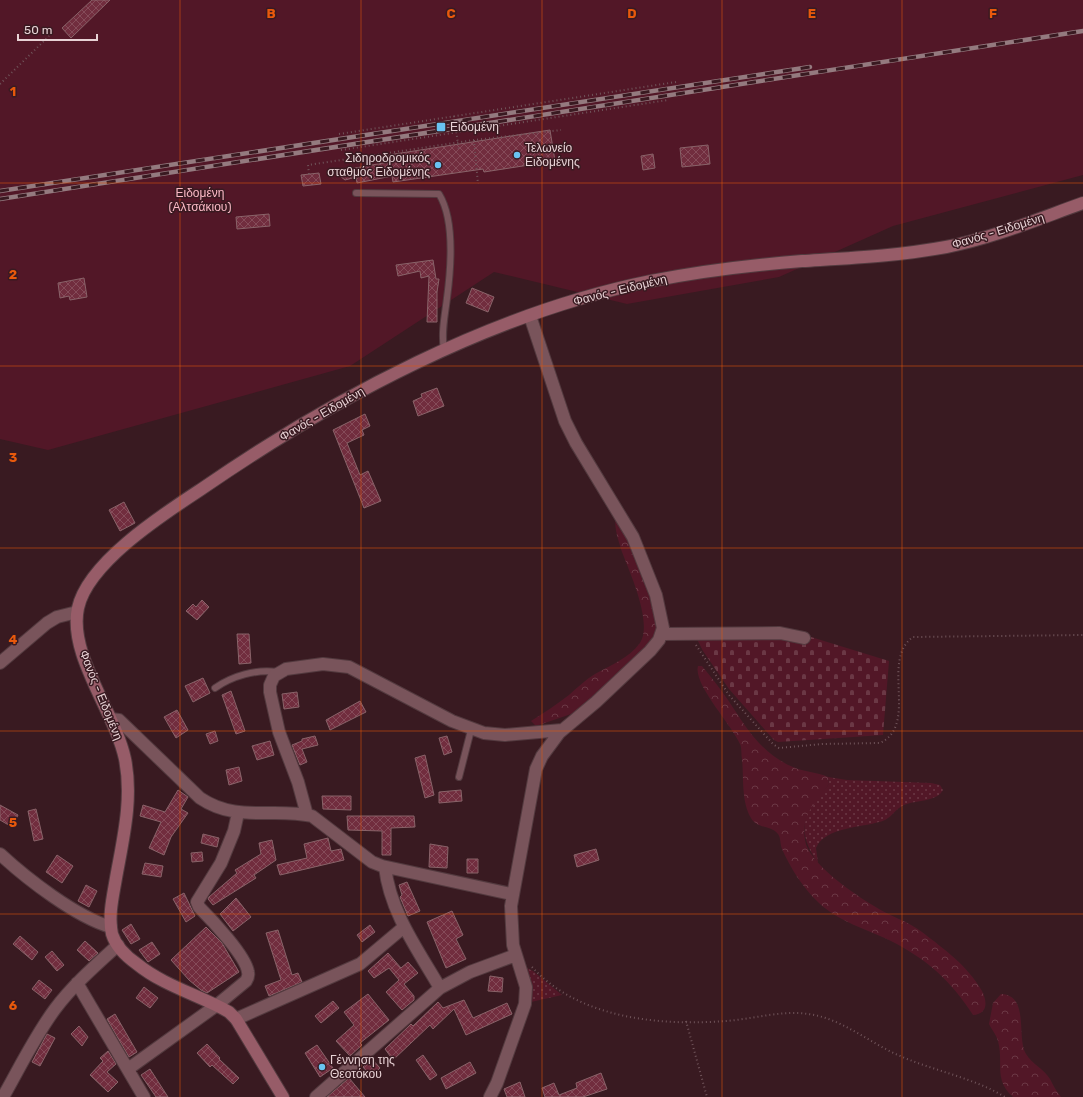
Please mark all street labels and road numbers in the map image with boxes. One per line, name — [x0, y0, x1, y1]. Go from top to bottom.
street label: Φανός - Ειδομένη — [950, 210, 1046, 252]
street label: Φανός - Ειδομένη — [572, 272, 668, 308]
street label: Φανός - Ειδομένη — [277, 384, 367, 444]
street label: Φανός - Ειδομένη — [77, 648, 125, 742]

